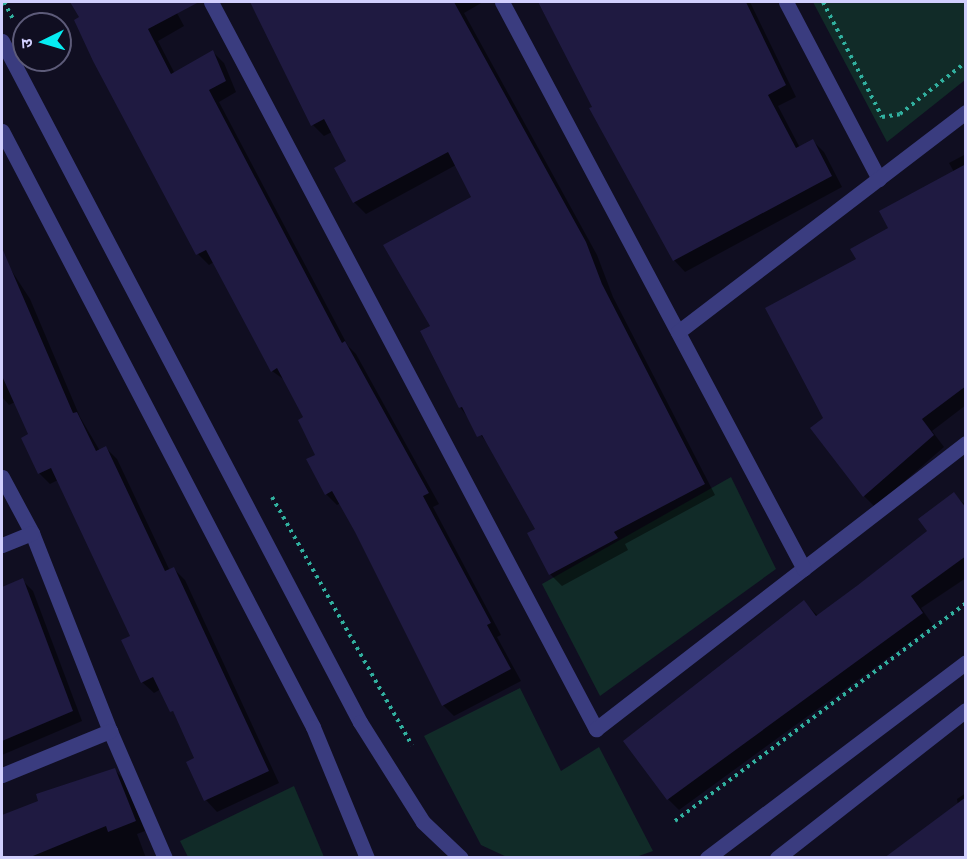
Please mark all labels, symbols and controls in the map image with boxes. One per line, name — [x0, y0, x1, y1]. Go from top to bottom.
north arrow — [12, 12, 72, 72]
text: उ — [17, 38, 35, 49]

